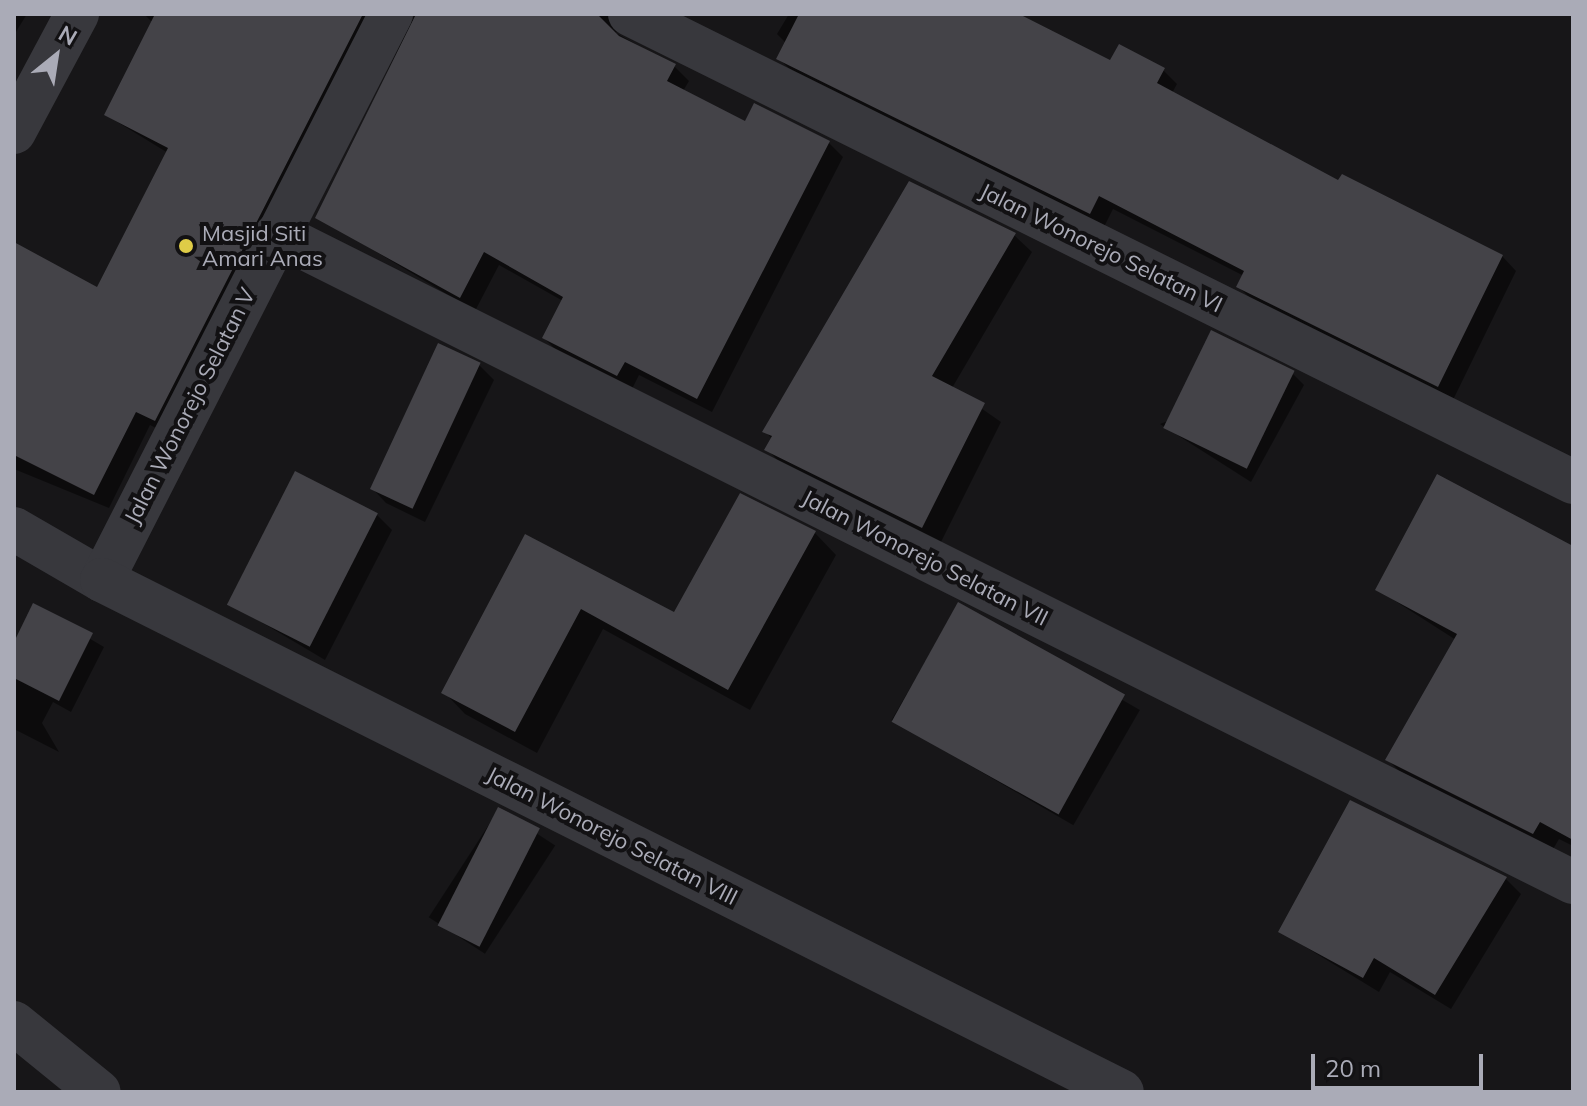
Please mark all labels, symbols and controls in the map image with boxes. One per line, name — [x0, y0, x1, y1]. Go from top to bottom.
north arrow — [16, 16, 96, 96]
text: N — [54, 19, 82, 51]
street label: Jalan Wonorejo Selatan VI — [975, 178, 1227, 318]
place label: Masjid Siti Amari Anas — [202, 220, 323, 272]
marker: Masjid Siti Amari Anas — [177, 237, 195, 255]
street label: Jalan Wonorejo Selatan V — [119, 284, 261, 528]
street label: Jalan Wonorejo Selatan VII — [798, 484, 1052, 632]
street label: Jalan Wonorejo Selatan VIII — [482, 761, 742, 911]
scale bar — [1315, 1038, 1487, 1088]
text: 20 m — [1325, 1053, 1381, 1083]

